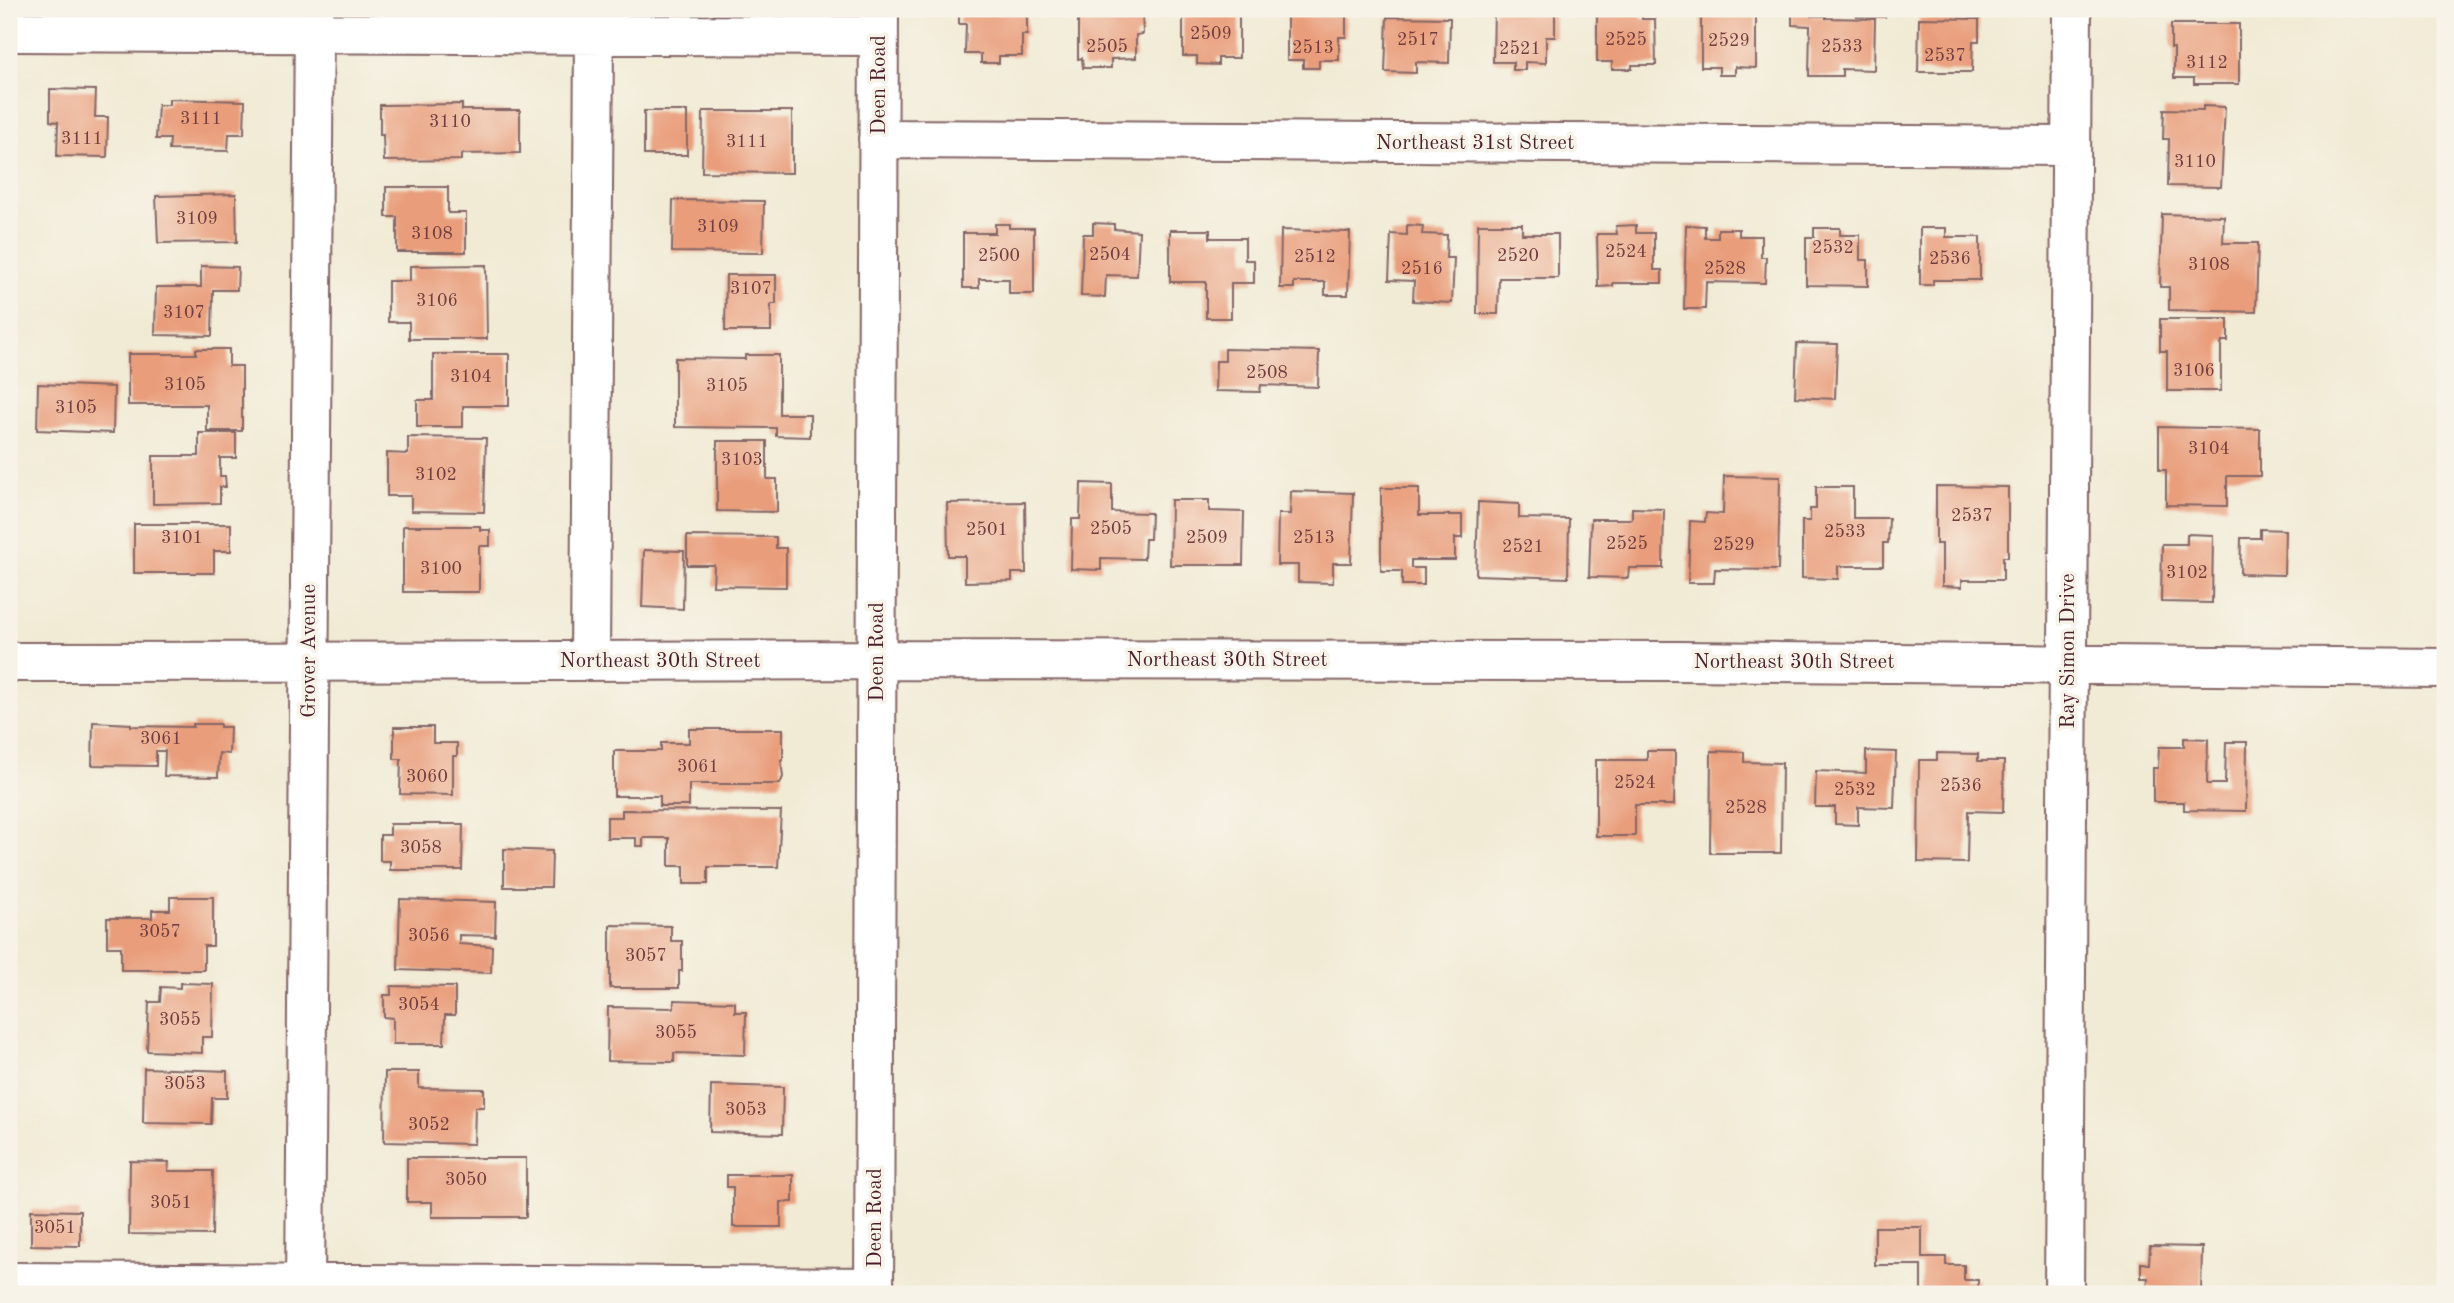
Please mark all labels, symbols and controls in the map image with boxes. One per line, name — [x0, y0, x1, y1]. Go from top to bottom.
house number: 2509 — [1190, 25, 1232, 43]
house number: 2517 — [1397, 31, 1439, 49]
house number: 2525 — [1605, 31, 1647, 49]
house number: 2529 — [1708, 32, 1750, 50]
street label: Deen Road — [869, 35, 890, 135]
house number: 2505 — [1086, 38, 1128, 56]
house number: 2533 — [1821, 38, 1863, 56]
house number: 2513 — [1292, 39, 1334, 57]
house number: 2521 — [1499, 40, 1541, 58]
house number: 2537 — [1924, 47, 1966, 65]
house number: 3112 — [2186, 54, 2228, 72]
house number: 3111 — [180, 110, 222, 128]
house number: 3110 — [429, 113, 471, 131]
house number: 3111 — [61, 130, 103, 148]
house number: 3111 — [726, 133, 768, 151]
street label: Northeast 31st Street — [1376, 133, 1574, 154]
house number: 3110 — [2174, 153, 2216, 171]
house number: 3109 — [176, 210, 218, 228]
house number: 3109 — [697, 218, 739, 236]
house number: 3108 — [411, 225, 453, 243]
house number: 2532 — [1812, 239, 1854, 257]
house number: 2524 — [1605, 243, 1647, 261]
house number: 2504 — [1089, 246, 1131, 264]
house number: 2500 — [978, 247, 1020, 265]
house number: 2520 — [1497, 247, 1539, 265]
house number: 2512 — [1294, 248, 1336, 266]
house number: 2536 — [1929, 250, 1971, 268]
house number: 3108 — [2188, 256, 2230, 274]
house number: 2516 — [1401, 260, 1443, 278]
house number: 2528 — [1704, 260, 1746, 278]
house number: 3107 — [730, 280, 772, 298]
house number: 3106 — [416, 292, 458, 310]
house number: 3107 — [163, 304, 205, 322]
house number: 3106 — [2173, 362, 2215, 380]
house number: 2508 — [1246, 364, 1288, 382]
house number: 3104 — [450, 368, 492, 386]
house number: 3105 — [164, 376, 206, 394]
house number: 3105 — [706, 377, 748, 395]
house number: 3105 — [55, 399, 97, 417]
house number: 3104 — [2188, 440, 2230, 458]
house number: 3103 — [721, 451, 763, 469]
house number: 3102 — [415, 466, 457, 484]
house number: 2537 — [1951, 507, 1993, 525]
house number: 2505 — [1090, 520, 1132, 538]
house number: 2501 — [966, 521, 1008, 539]
house number: 2533 — [1824, 523, 1866, 541]
house number: 3101 — [161, 529, 203, 547]
house number: 2509 — [1186, 529, 1228, 547]
house number: 2513 — [1293, 529, 1335, 547]
house number: 2525 — [1606, 535, 1648, 553]
house number: 2529 — [1713, 536, 1755, 554]
house number: 2521 — [1502, 538, 1544, 556]
house number: 3100 — [420, 560, 462, 578]
house number: 3102 — [2166, 564, 2208, 582]
street label: Ray Simon Drive — [2058, 573, 2079, 729]
street label: Grover Avenue — [299, 584, 320, 718]
street label: Deen Road — [867, 602, 888, 702]
street label: Northeast 30th Street — [1126, 650, 1328, 671]
street label: Northeast 30th Street — [559, 651, 761, 672]
street label: Northeast 30th Street — [1693, 652, 1895, 673]
house number: 3061 — [140, 730, 182, 748]
house number: 3061 — [677, 758, 719, 776]
house number: 3060 — [406, 768, 448, 786]
house number: 2524 — [1614, 774, 1656, 792]
house number: 2536 — [1940, 777, 1982, 795]
house number: 2532 — [1834, 781, 1876, 799]
house number: 2528 — [1725, 799, 1767, 817]
house number: 3058 — [400, 839, 442, 857]
house number: 3057 — [139, 923, 181, 941]
house number: 3056 — [408, 927, 450, 945]
house number: 3057 — [625, 947, 667, 965]
house number: 3054 — [398, 996, 440, 1014]
house number: 3055 — [159, 1011, 201, 1029]
house number: 3055 — [655, 1024, 697, 1042]
house number: 3053 — [164, 1075, 206, 1093]
house number: 3053 — [725, 1101, 767, 1119]
house number: 3052 — [408, 1116, 450, 1134]
street label: Deen Road — [865, 1168, 886, 1268]
house number: 3050 — [445, 1171, 487, 1189]
house number: 3051 — [150, 1194, 192, 1212]
house number: 3051 — [34, 1219, 76, 1237]

